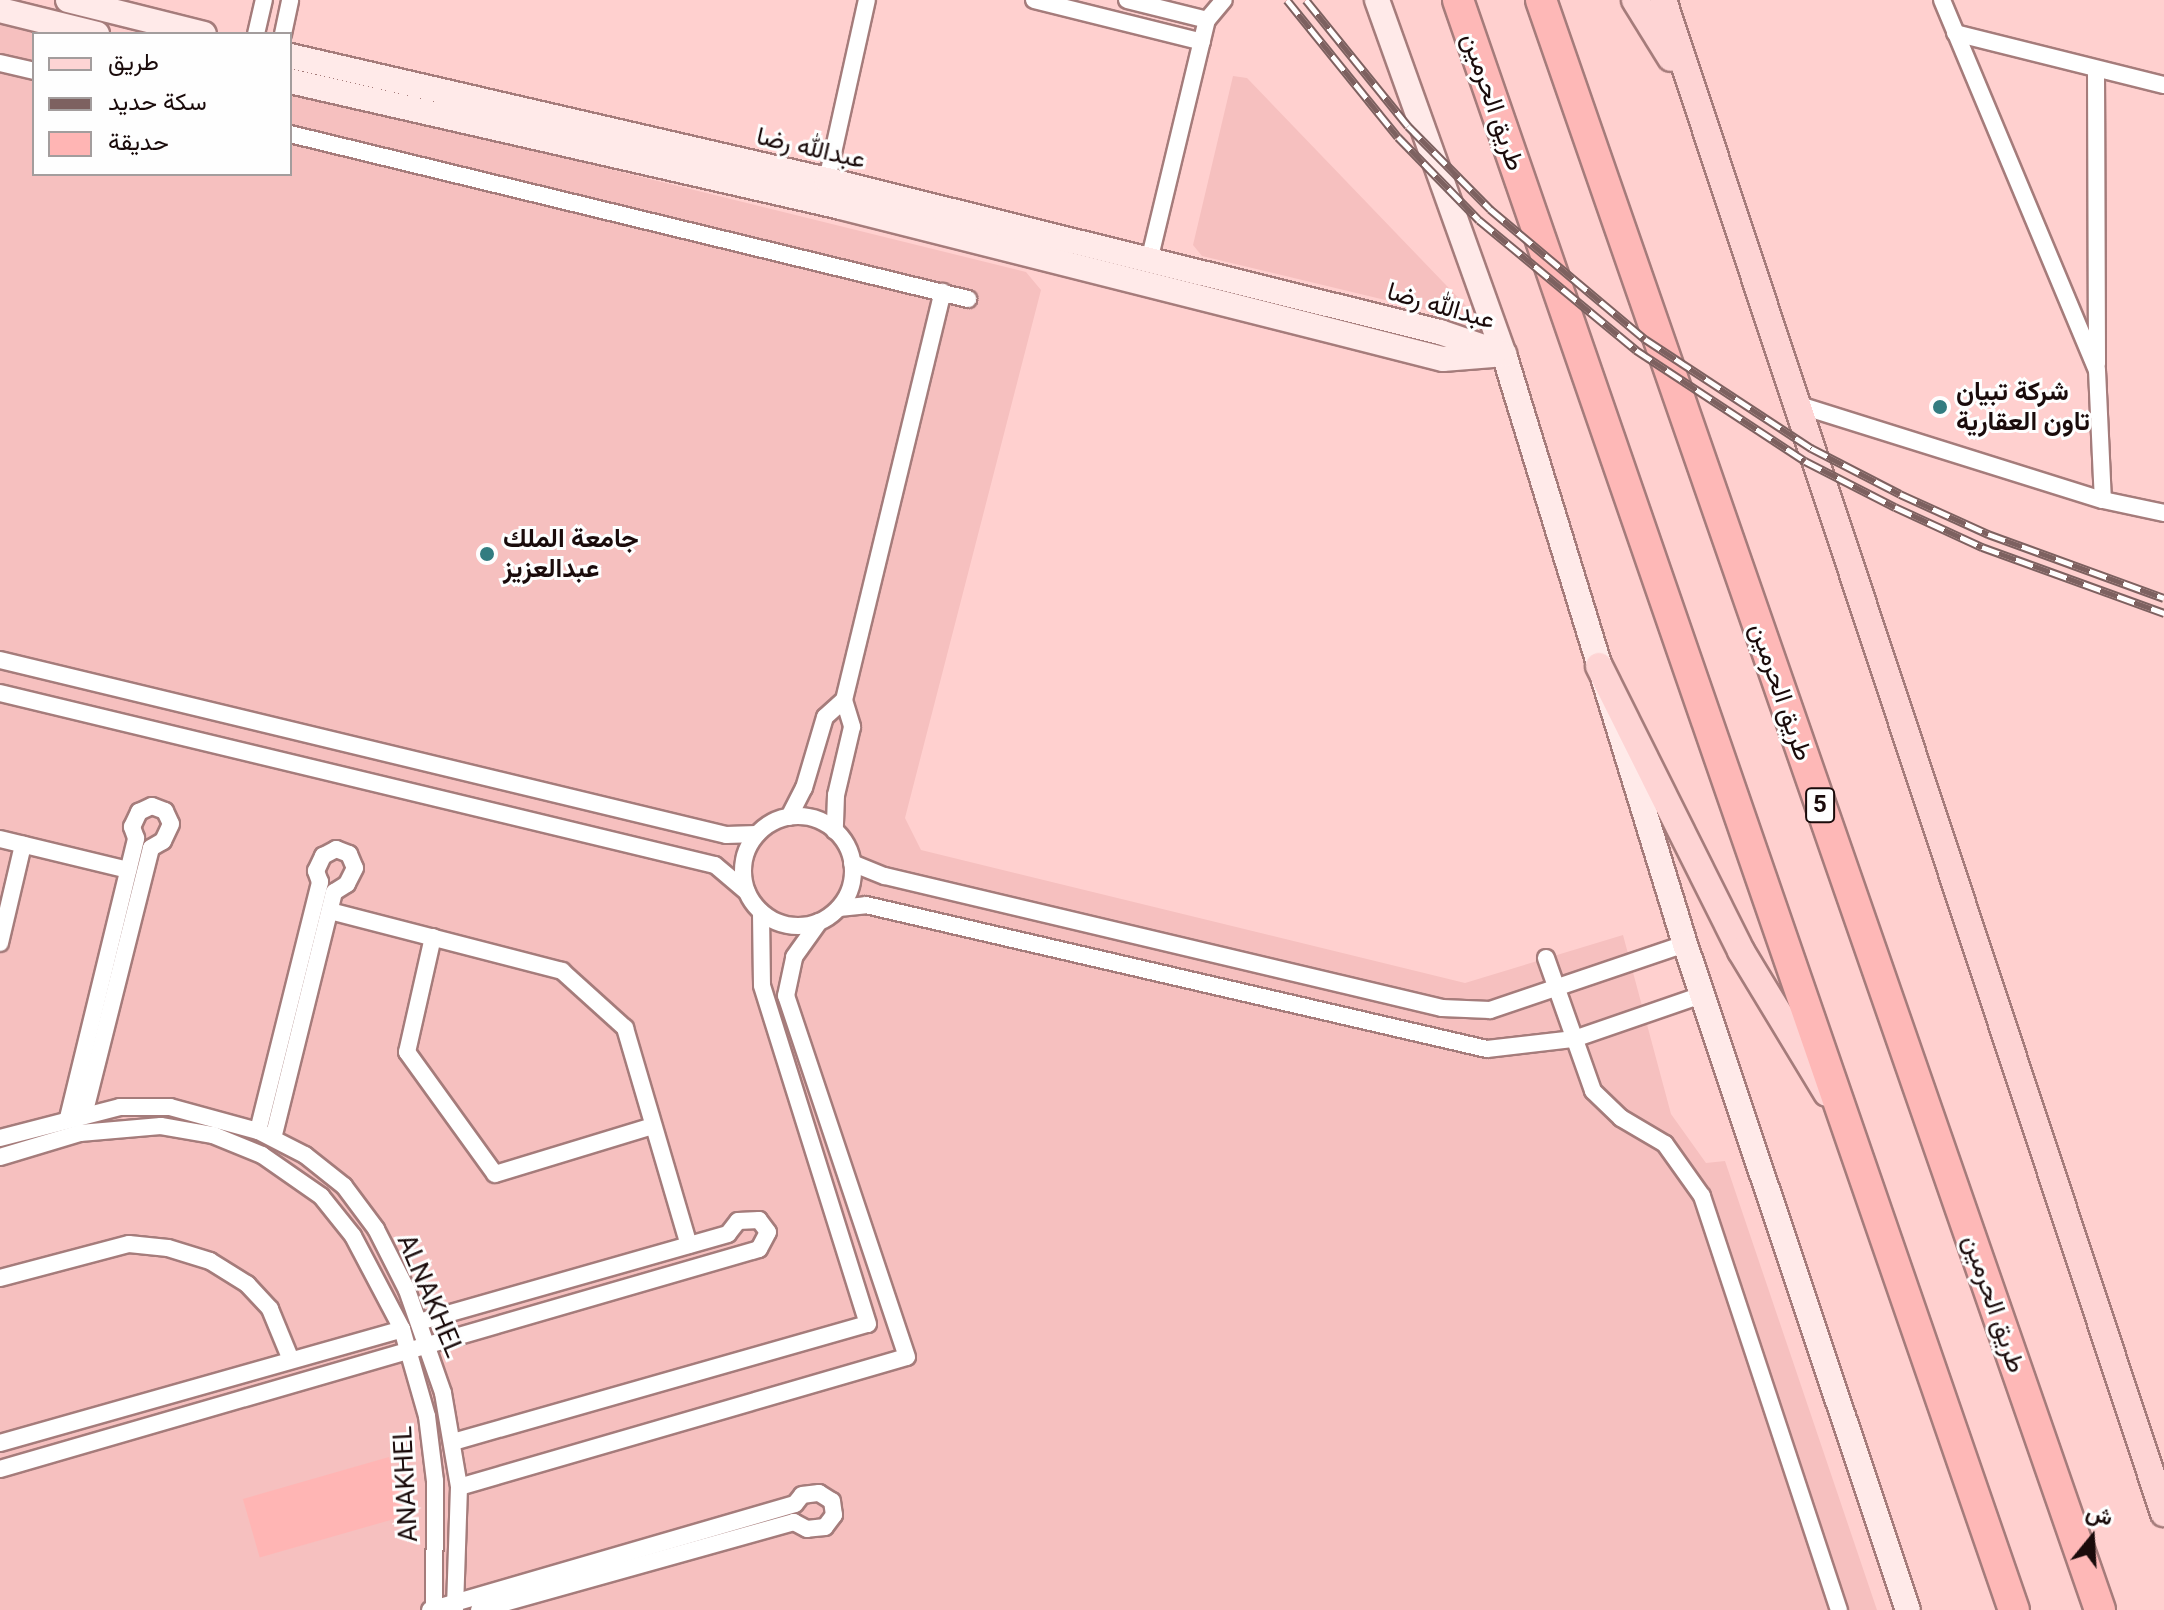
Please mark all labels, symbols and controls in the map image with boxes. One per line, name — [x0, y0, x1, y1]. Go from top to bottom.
street label: طريق الحرمين — [1455, 29, 1531, 175]
legend — [32, 32, 292, 176]
text: طريق — [108, 48, 159, 76]
text: سكة حديد — [108, 88, 207, 116]
street label: عبدالله رضا — [753, 120, 869, 176]
text: حديقة — [108, 128, 169, 156]
street label: عبدالله رضا — [1383, 276, 1499, 336]
place label: شركة تبيان تاون العقارية — [1956, 376, 2090, 438]
marker: شركة تبيان تاون العقارية — [1931, 398, 1949, 416]
place label: جامعة الملك عبدالعزيز — [503, 523, 639, 584]
marker: جامعة الملك عبدالعزيز — [478, 545, 496, 563]
street label: طريق الحرمين — [1743, 619, 1819, 765]
road number: 5 — [1804, 785, 1836, 825]
street label: ALNAKHEL — [390, 1230, 470, 1362]
street label: طريق الحرمين — [1956, 1231, 2032, 1377]
street label: ANAKHEL — [387, 1425, 425, 1543]
north arrow — [2052, 1498, 2132, 1578]
text: ش — [2083, 1499, 2116, 1531]

